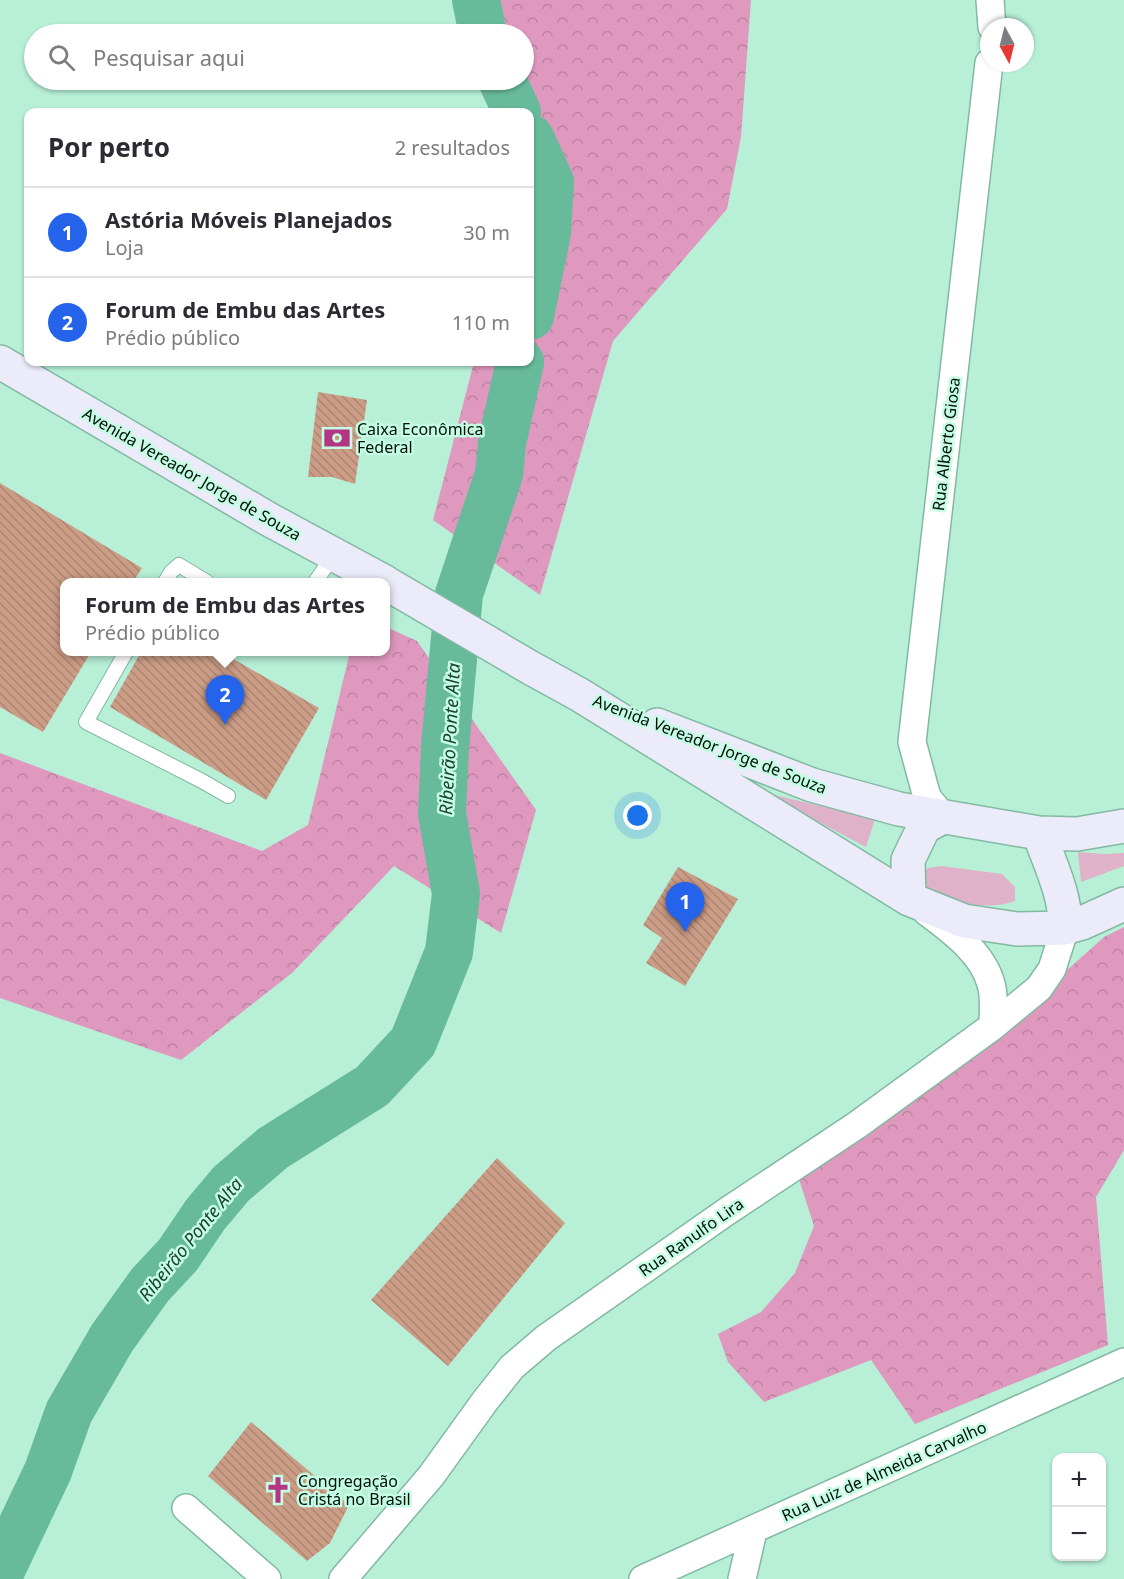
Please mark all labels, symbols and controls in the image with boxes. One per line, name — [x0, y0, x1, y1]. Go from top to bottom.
north arrow — [980, 18, 1034, 72]
search box — [24, 24, 534, 90]
icon: search — [45, 41, 78, 74]
text: Pesquisar aqui — [93, 42, 245, 72]
text: Por perto — [48, 129, 170, 165]
text: 2 resultados — [395, 134, 510, 161]
text: Astória Móveis Planejados — [105, 204, 392, 234]
text: 1 — [62, 219, 73, 246]
text: 30 m — [463, 219, 510, 246]
text: Loja — [105, 234, 144, 261]
text: Forum de Embu das Artes — [105, 294, 385, 324]
text: 2 — [62, 309, 73, 336]
text: 110 m — [452, 309, 510, 336]
text: Prédio público — [105, 324, 240, 351]
street label: Rua Alberto Giosa — [927, 376, 965, 512]
street label: Avenida Vereador Jorge de Souza — [79, 402, 305, 546]
place label: Caixa Econômica Federal — [357, 418, 483, 458]
bank icon: Caixa Econômica Federal — [322, 423, 352, 453]
popup — [60, 578, 390, 656]
text: Forum de Embu das Artes — [85, 589, 365, 619]
text: Prédio público — [85, 619, 220, 646]
water label: Ribeirão Ponte Alta — [433, 662, 465, 816]
pin: 2 — [206, 676, 244, 725]
street label: Avenida Vereador Jorge de Souza — [590, 689, 830, 799]
your location — [623, 801, 652, 830]
pin: 1 — [666, 882, 704, 932]
water label: Ribeirão Ponte Alta — [133, 1172, 247, 1306]
street label: Rua Ranulfo Lira — [634, 1193, 748, 1281]
street label: Rua Luiz de Almeida Carvalho — [778, 1416, 990, 1526]
map controls — [1052, 1453, 1106, 1561]
button: + — [1052, 1453, 1106, 1507]
place label: Congregação Cristá no Brasil — [298, 1470, 411, 1510]
church icon: Congregação Cristá no Brasil — [263, 1475, 293, 1505]
button: − — [1052, 1507, 1106, 1561]

